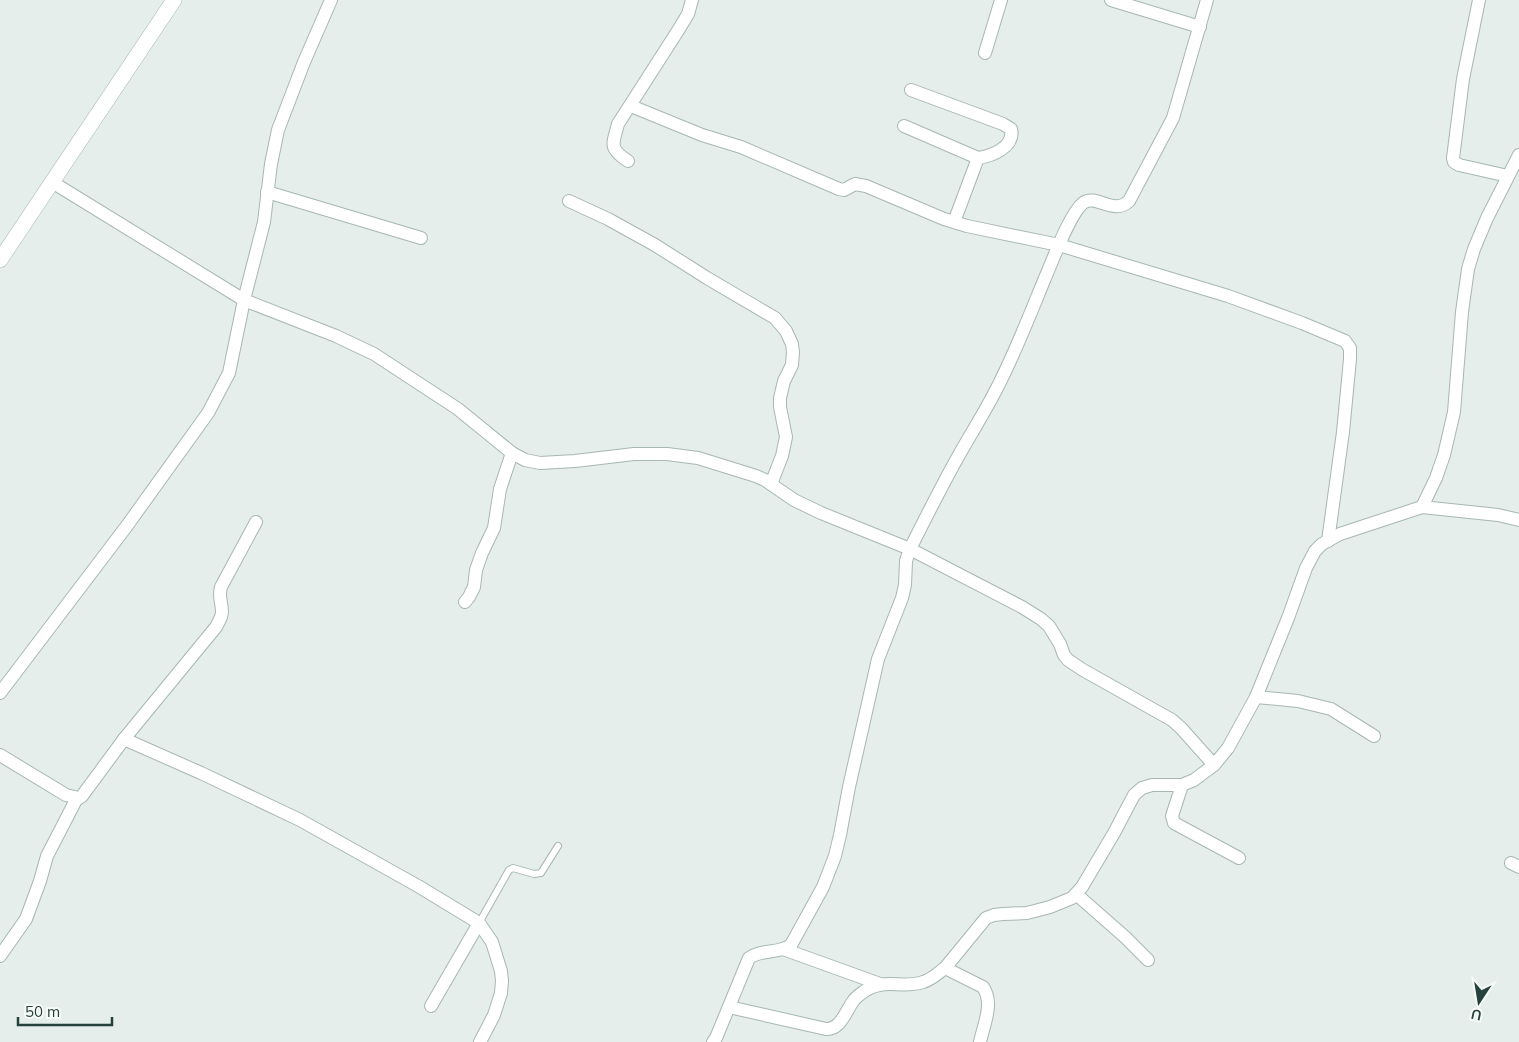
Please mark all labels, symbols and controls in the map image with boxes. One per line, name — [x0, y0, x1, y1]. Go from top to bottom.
north arrow — [1454, 977, 1504, 1027]
scale bar — [18, 994, 111, 1026]
text: 50 m — [25, 1002, 60, 1021]
text: U — [1469, 1005, 1483, 1025]

